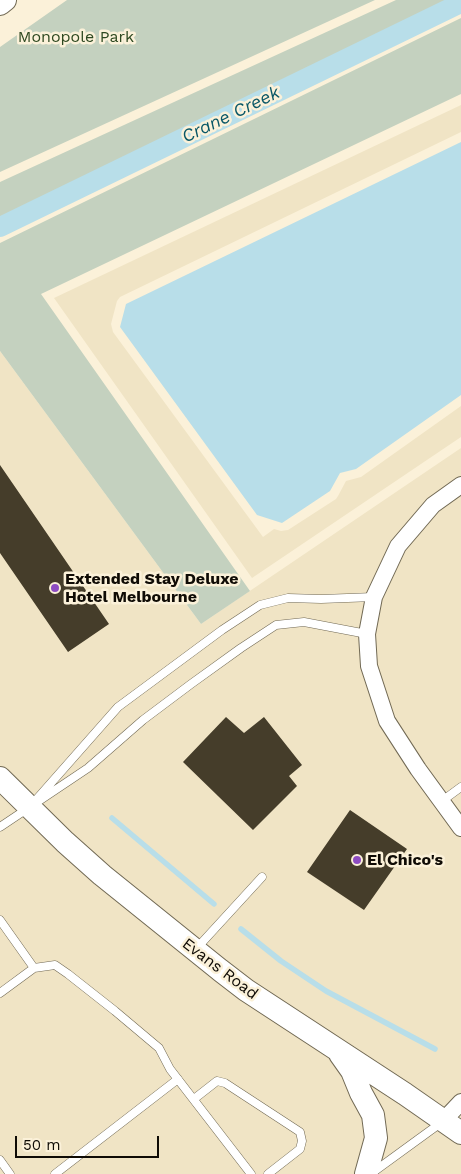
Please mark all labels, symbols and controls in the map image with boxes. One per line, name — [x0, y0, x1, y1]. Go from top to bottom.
park label: Monopole Park — [18, 27, 134, 47]
water label: Crane Creek — [179, 82, 283, 148]
place label: Extended Stay Deluxe Hotel Melbourne — [65, 569, 239, 607]
marker: Extended Stay Deluxe Hotel Melbourne — [49, 582, 61, 594]
place label: El Chico's — [367, 850, 443, 870]
marker: El Chico's — [351, 854, 363, 866]
street label: Evans Road — [178, 934, 262, 1004]
scale bar — [18, 1126, 161, 1158]
text: 50 m — [23, 1136, 60, 1154]

